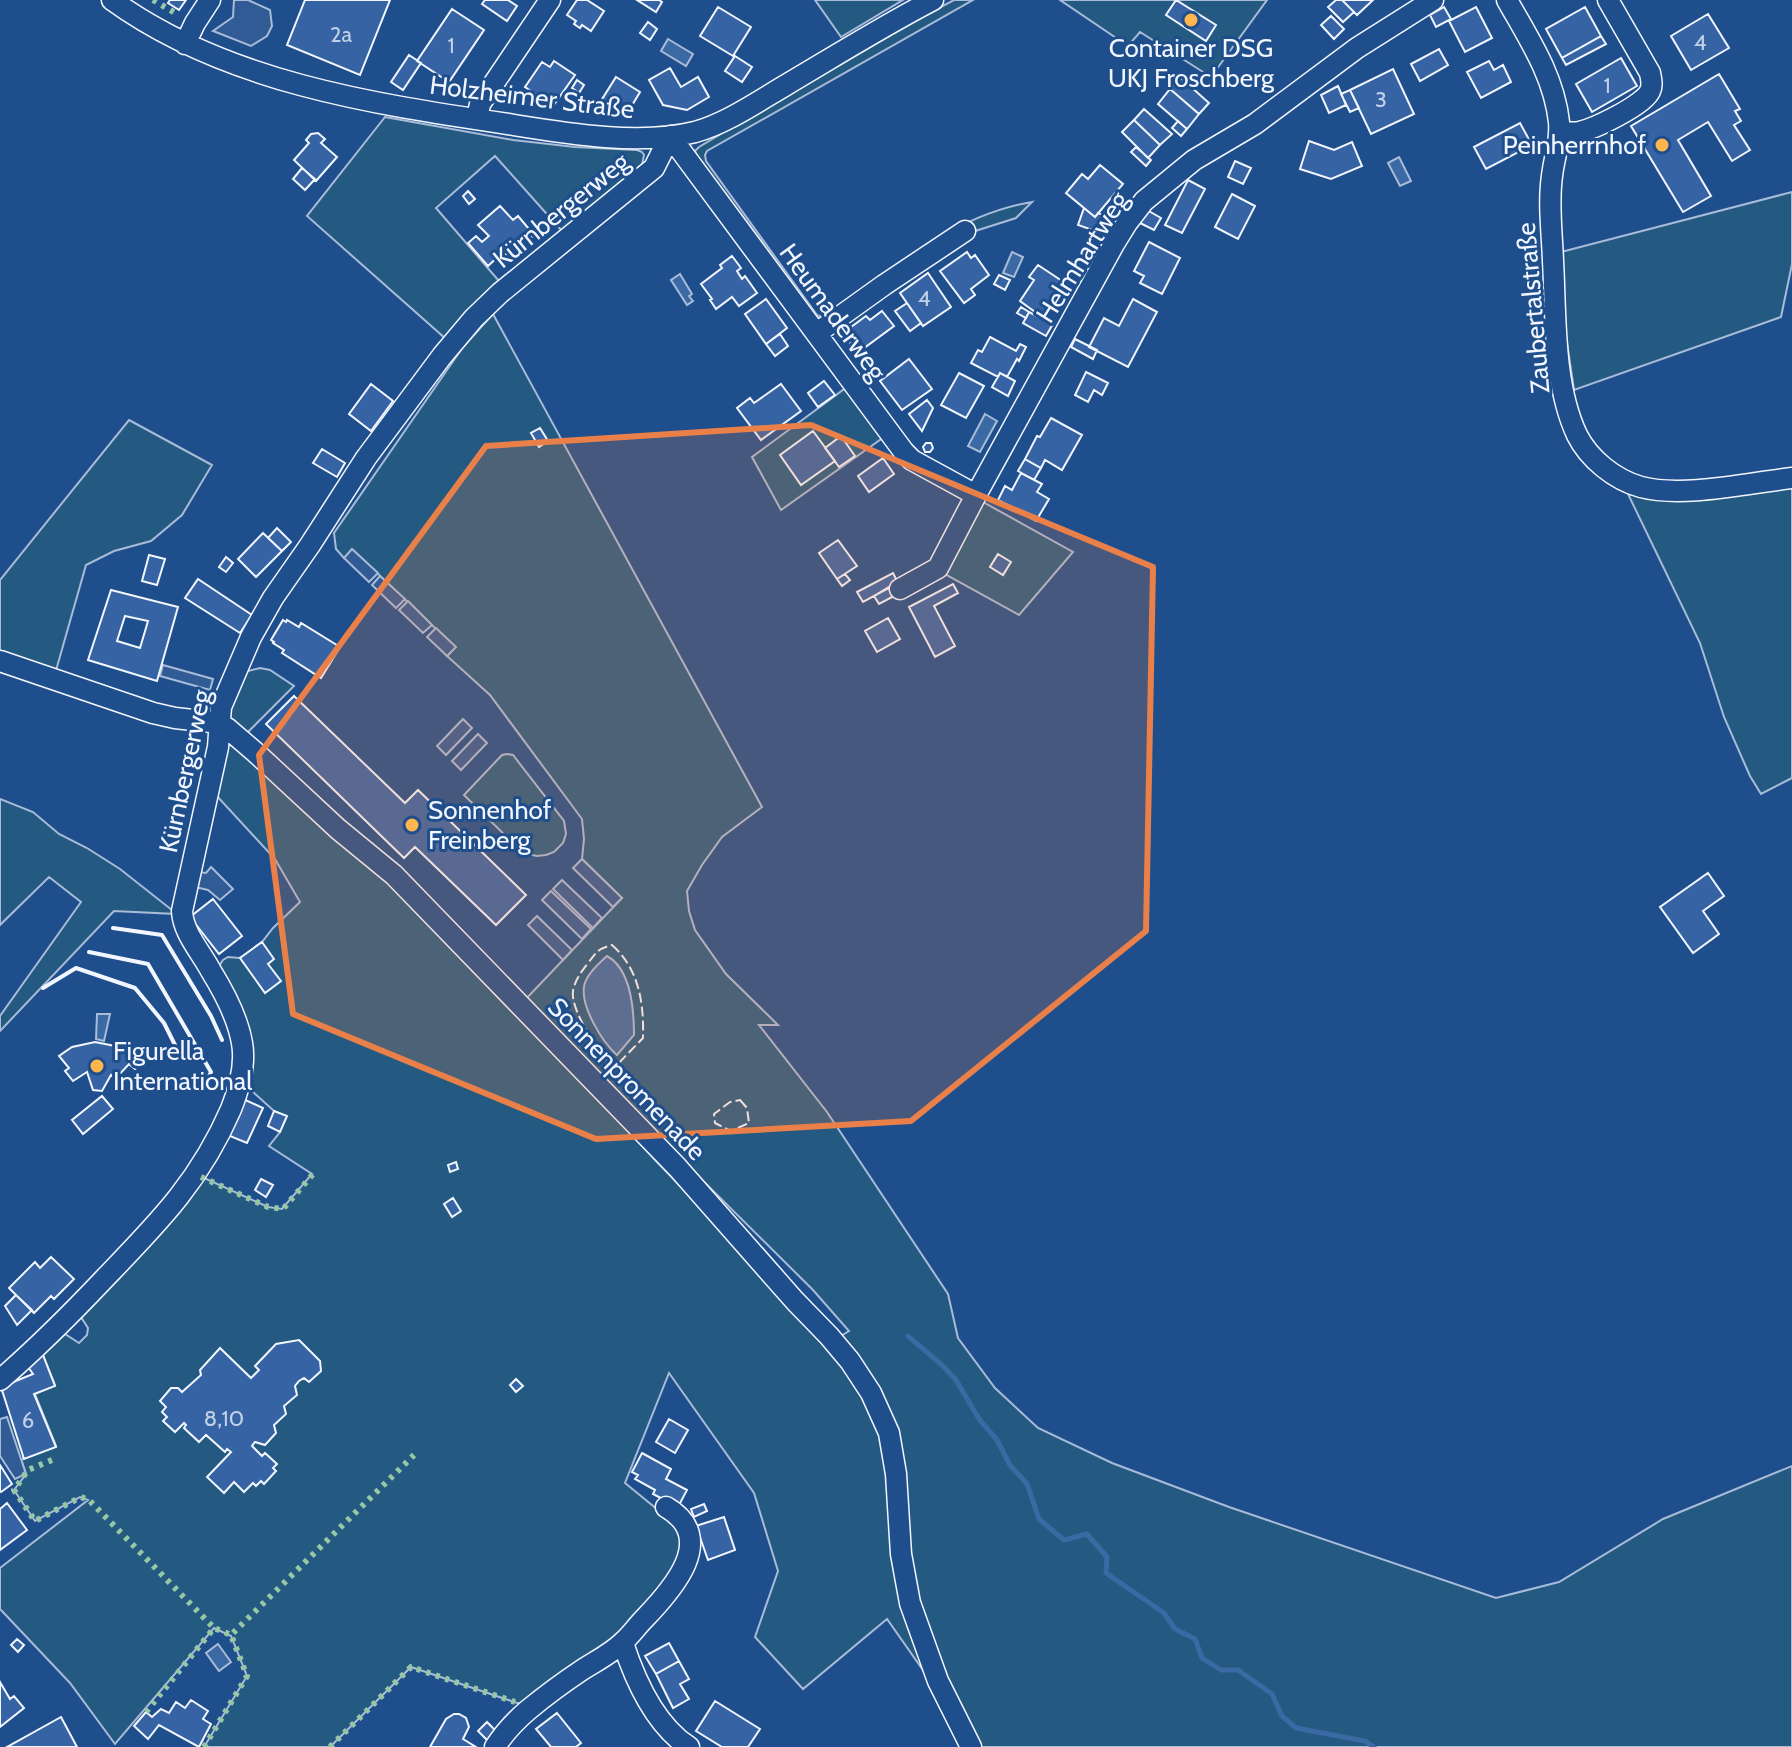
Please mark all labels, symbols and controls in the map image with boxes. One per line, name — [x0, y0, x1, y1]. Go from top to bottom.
marker: Container DSG UKJ Froschberg — [1182, 11, 1200, 29]
house number: 2a — [330, 21, 352, 48]
house number: 4 — [1694, 29, 1707, 56]
house number: 1 — [447, 32, 455, 59]
place label: Container DSG UKJ Froschberg — [1108, 32, 1275, 94]
street label: Holzheimer Straße — [428, 69, 636, 125]
house number: 1 — [1603, 72, 1611, 99]
house number: 3 — [1375, 86, 1387, 113]
place label: Peinherrnhof — [1503, 129, 1646, 161]
marker: Peinherrnhof — [1653, 136, 1671, 154]
street label: Kürnbergerweg — [487, 145, 636, 275]
street label: Helmhartweg — [1029, 185, 1136, 329]
street label: Zaubertalstraße — [1510, 221, 1556, 395]
street label: Heumaderweg — [773, 237, 894, 387]
house number: 4 — [918, 285, 931, 312]
street label: Kürnbergerweg — [152, 686, 218, 855]
place label: Sonnenhof Freinberg — [428, 794, 552, 856]
marker: Sonnenhof Freinberg — [403, 816, 421, 834]
street label: Sonnenpromenade — [541, 991, 713, 1167]
place label: Figurella International — [113, 1035, 252, 1097]
marker: Figurella International — [88, 1057, 106, 1075]
house number: 8,10 — [204, 1405, 244, 1432]
house number: 6 — [22, 1407, 34, 1434]

